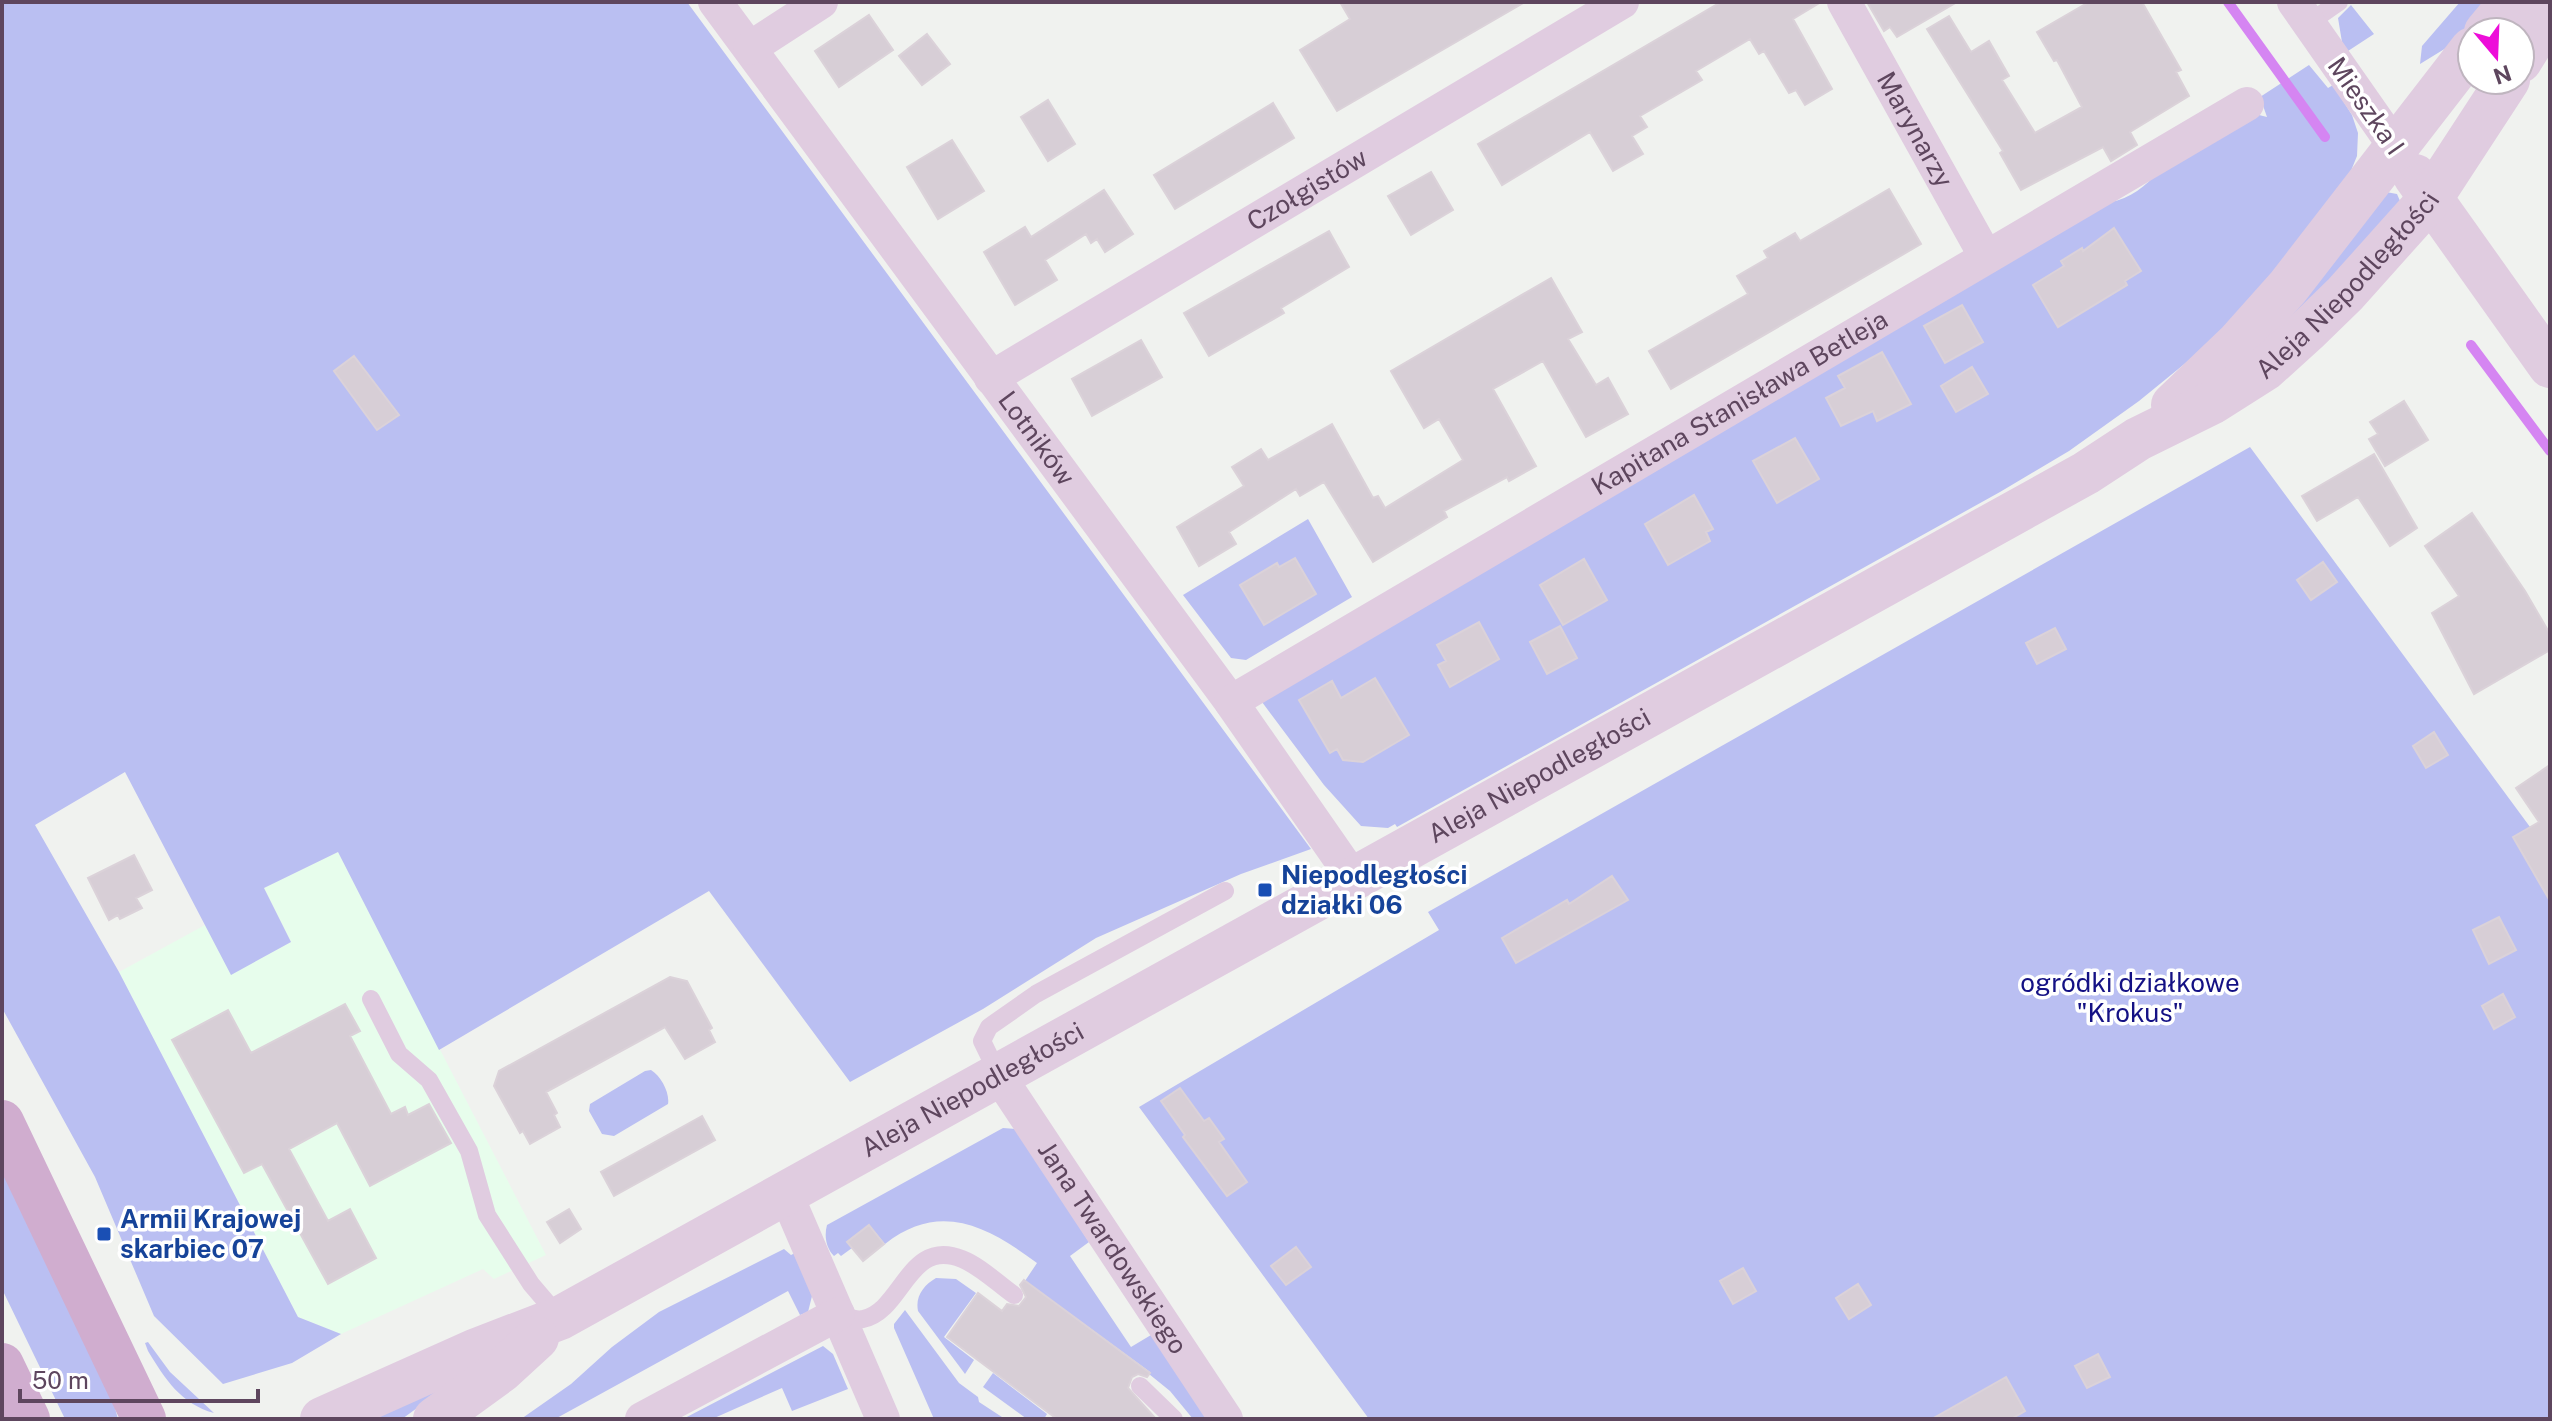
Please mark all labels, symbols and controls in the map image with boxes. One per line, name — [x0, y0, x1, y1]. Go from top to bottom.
north arrow — [2456, 16, 2536, 96]
street label: Mieszka I — [2322, 51, 2411, 160]
text: N — [2490, 60, 2515, 90]
street label: Marynarzy — [1871, 66, 1960, 193]
street label: Czołgistów — [1241, 141, 1373, 237]
street label: Aleja Niepodległości — [2249, 186, 2446, 385]
street label: Kapitana Stanisława Betleja — [1586, 303, 1893, 501]
street label: Lotników — [992, 385, 1082, 491]
street label: Aleja Niepodległości — [1422, 701, 1656, 849]
place label: Niepodległości działki 06 — [1281, 859, 1467, 920]
marker: Niepodległości działki 06 — [1256, 881, 1274, 899]
park label: ogródki działkowe "Krokus" — [2020, 967, 2240, 1028]
street label: Aleja Niepodległości — [856, 1015, 1089, 1163]
street label: Jana Twardowskiego — [1032, 1135, 1195, 1360]
place label: Armii Krajowej skarbiec 07 — [120, 1203, 301, 1264]
marker: Armii Krajowej skarbiec 07 — [95, 1225, 113, 1243]
scale bar — [20, 1353, 258, 1403]
text: 50 m — [32, 1366, 89, 1394]

